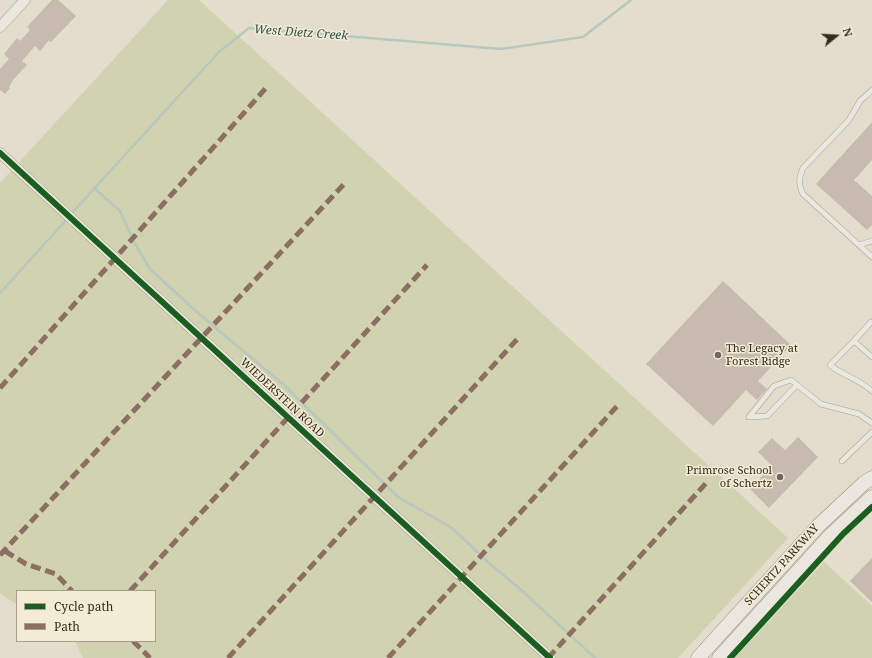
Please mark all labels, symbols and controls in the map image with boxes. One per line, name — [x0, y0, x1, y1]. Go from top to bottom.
north arrow — [816, 16, 856, 56]
water label: West Dietz Creek — [253, 23, 349, 43]
text: N — [839, 26, 856, 39]
place label: The Legacy at Forest Ridge — [726, 342, 798, 368]
marker: The Legacy at Forest Ridge — [713, 350, 723, 360]
street label: WIEDERSTEIN ROAD — [237, 356, 327, 440]
place label: Primrose School of Schertz — [687, 464, 772, 490]
marker: Primrose School of Schertz — [775, 472, 785, 482]
street label: SCHERTZ PARKWAY — [742, 522, 822, 608]
legend — [16, 590, 156, 642]
text: Cycle path — [54, 598, 113, 615]
text: Path — [54, 618, 80, 635]

